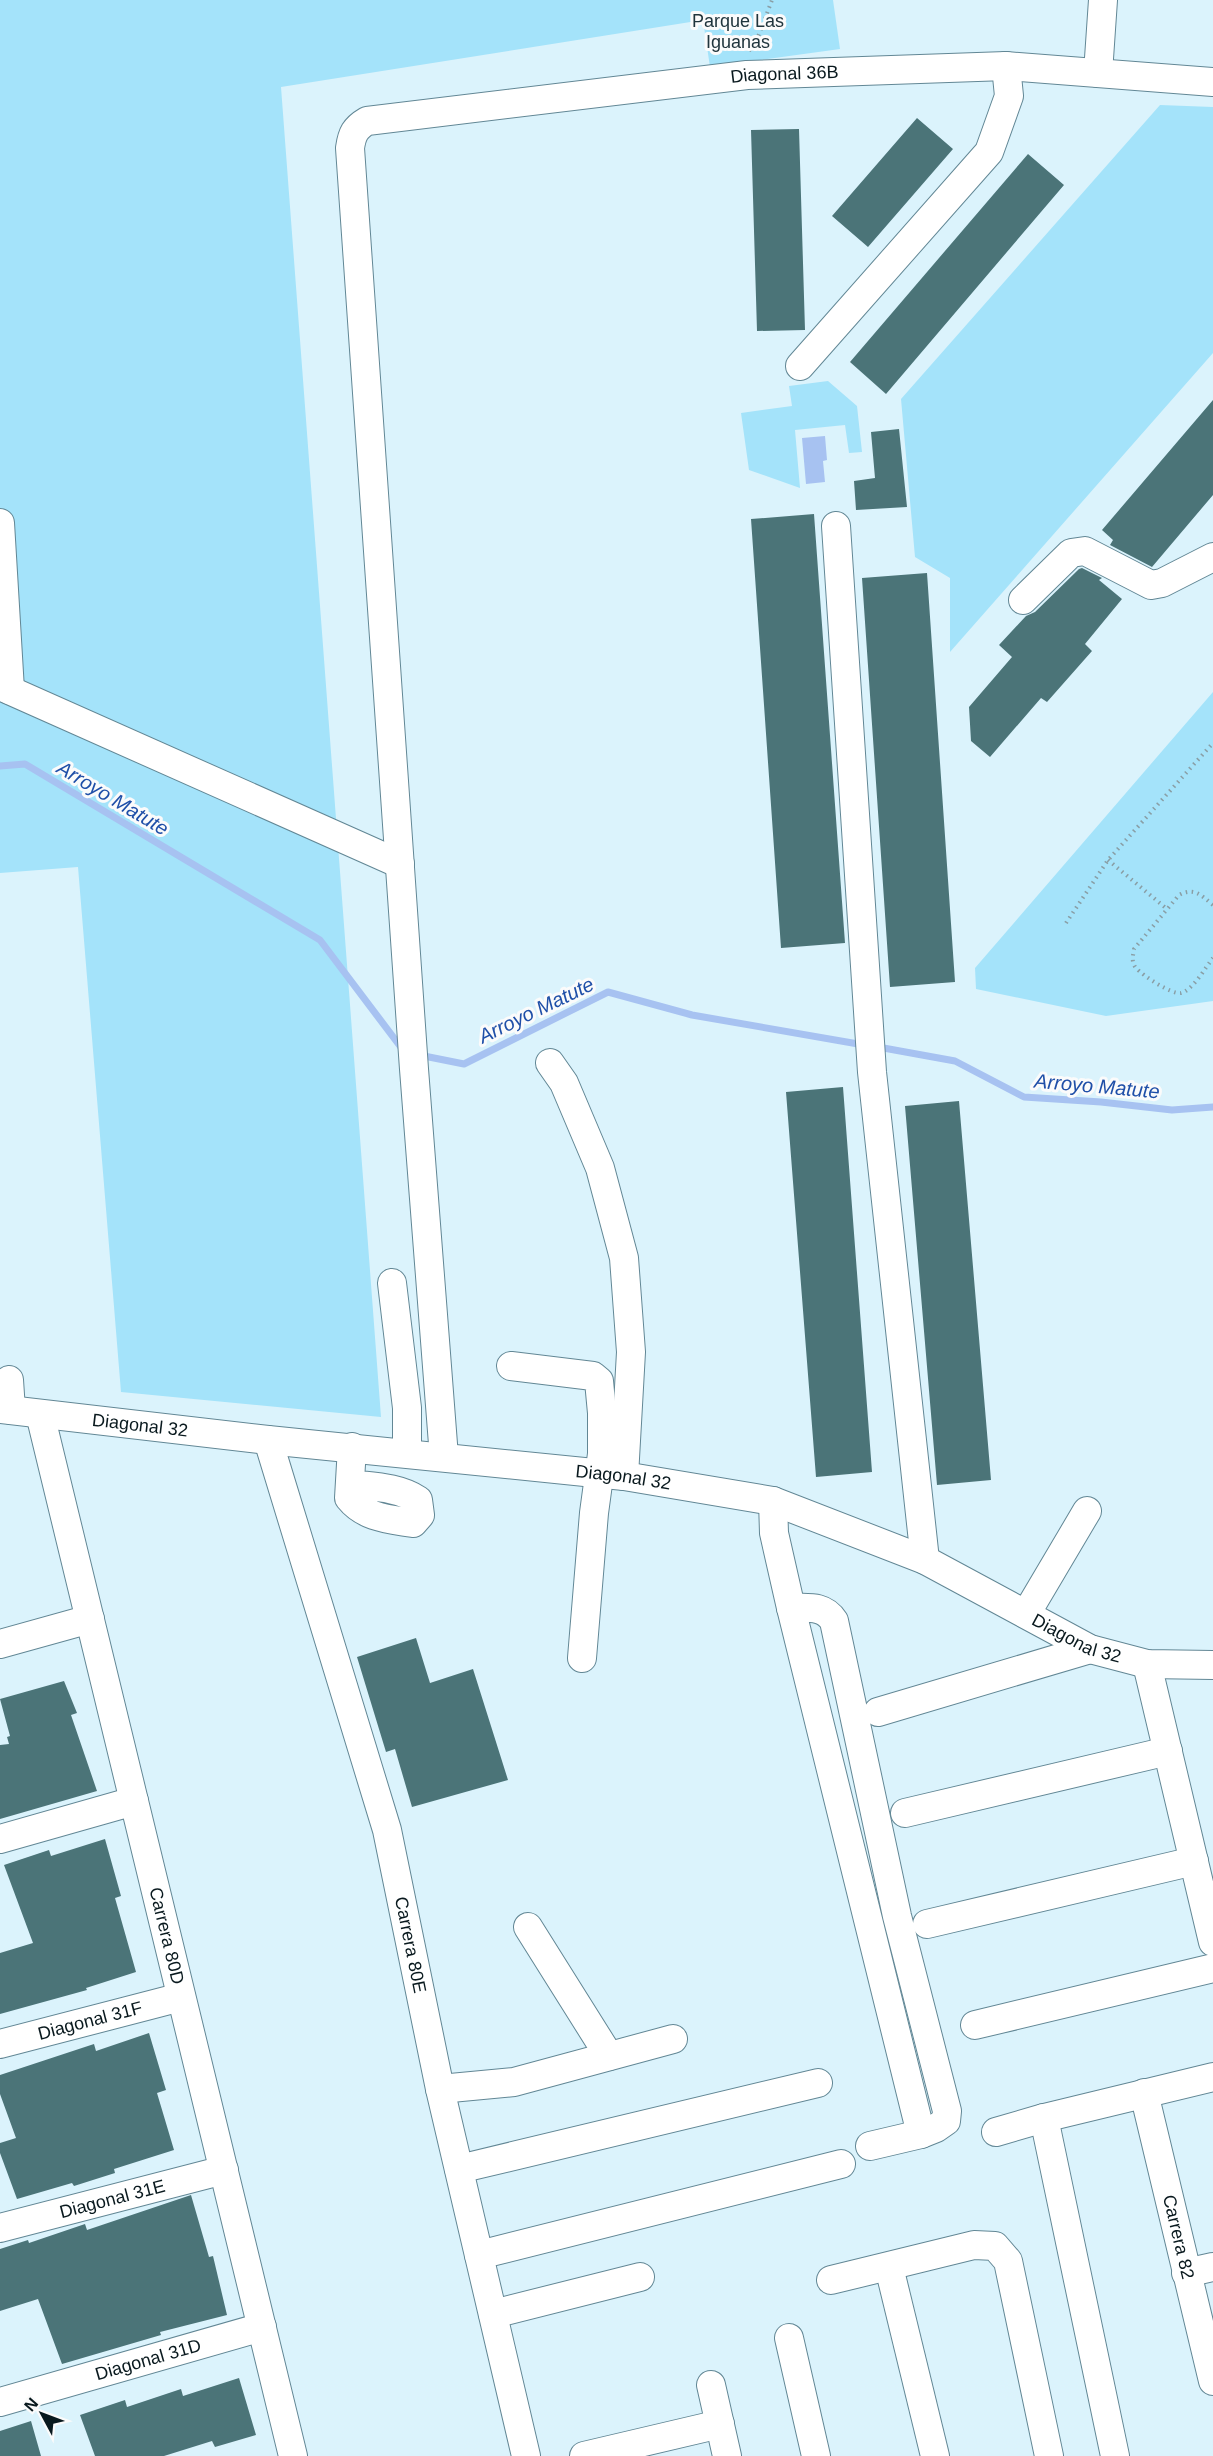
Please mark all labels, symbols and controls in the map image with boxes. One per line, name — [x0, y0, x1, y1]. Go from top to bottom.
park label: Parque Las Iguanas — [692, 11, 784, 52]
street label: Diagonal 36B — [729, 62, 839, 87]
water label: Arroyo Matute — [53, 756, 172, 840]
water label: Arroyo Matute — [474, 973, 597, 1048]
water label: Arroyo Matute — [1032, 1069, 1161, 1102]
street label: Diagonal 32 — [91, 1410, 189, 1441]
street label: Diagonal 32 — [575, 1461, 672, 1494]
street label: Diagonal 32 — [1029, 1610, 1123, 1667]
street label: Carrera 80D — [145, 1885, 188, 1986]
street label: Carrera 80E — [391, 1895, 430, 1995]
street label: Diagonal 31F — [36, 1997, 144, 2044]
street label: Diagonal 31E — [57, 2176, 167, 2222]
street label: Carrera 82 — [1159, 2193, 1198, 2281]
street label: Diagonal 31D — [93, 2335, 203, 2384]
north arrow — [12, 2384, 72, 2444]
text: N — [21, 2395, 41, 2414]

